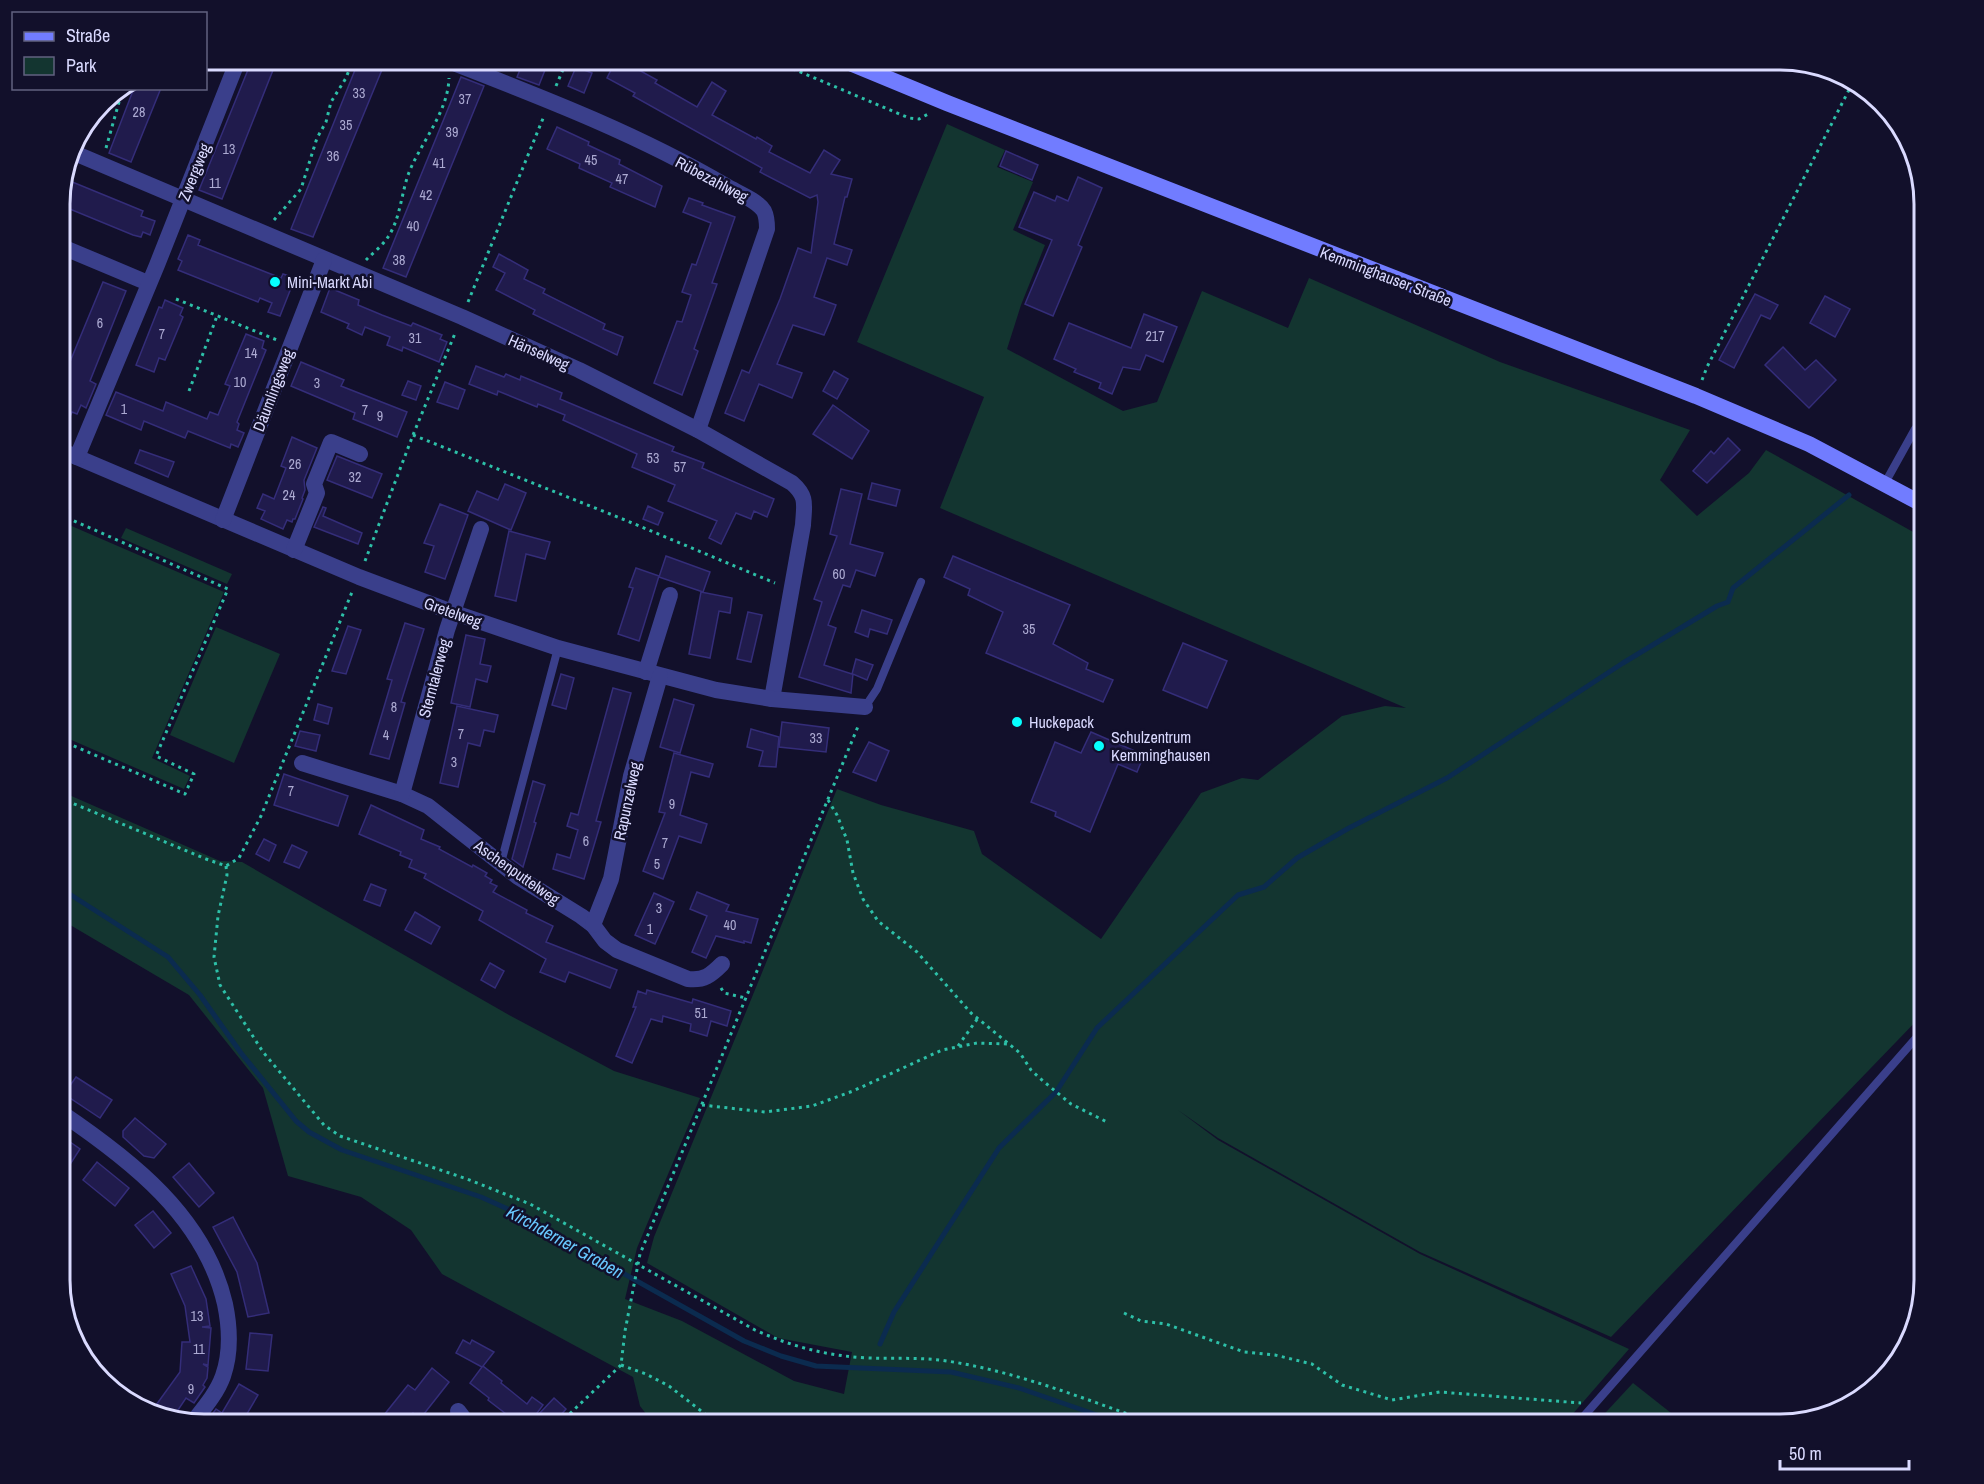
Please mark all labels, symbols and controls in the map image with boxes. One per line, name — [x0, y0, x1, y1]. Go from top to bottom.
legend — [12, 12, 207, 90]
text: Straße — [66, 23, 110, 48]
text: Park — [66, 53, 97, 78]
house number: 33 — [353, 84, 365, 102]
house number: 37 — [459, 90, 471, 108]
house number: 28 — [133, 103, 145, 121]
house number: 35 — [340, 116, 352, 134]
house number: 39 — [446, 123, 458, 141]
street label: Zwergweg — [172, 139, 216, 204]
house number: 13 — [223, 140, 235, 158]
house number: 36 — [327, 147, 339, 165]
house number: 45 — [585, 151, 597, 169]
street label: Rübezahlweg — [672, 151, 753, 208]
house number: 41 — [433, 154, 446, 172]
house number: 47 — [616, 170, 628, 188]
house number: 11 — [209, 174, 222, 192]
house number: 42 — [420, 186, 432, 204]
house number: 40 — [407, 217, 419, 235]
street label: Kemminghauser Straße — [1317, 241, 1455, 311]
house number: 38 — [393, 251, 405, 269]
place label: Mini-Markt Abi — [287, 271, 372, 293]
marker: Mini-Markt Abi — [268, 275, 282, 289]
house number: 6 — [97, 314, 103, 332]
house number: 7 — [159, 325, 165, 343]
house number: 217 — [1145, 327, 1165, 345]
house number: 31 — [409, 329, 422, 347]
street label: Hänselweg — [505, 329, 574, 376]
house number: 14 — [245, 344, 258, 362]
street label: Däumlingsweg — [247, 345, 299, 434]
house number: 10 — [234, 373, 246, 391]
house number: 3 — [314, 374, 320, 392]
house number: 1 — [121, 400, 128, 418]
house number: 7 — [362, 401, 368, 419]
house number: 9 — [377, 407, 383, 425]
house number: 53 — [647, 449, 659, 467]
house number: 26 — [289, 455, 301, 473]
house number: 57 — [674, 458, 686, 476]
house number: 32 — [349, 468, 361, 486]
house number: 24 — [283, 486, 296, 504]
house number: 60 — [833, 565, 845, 583]
street label: Gretelweg — [421, 591, 486, 633]
house number: 35 — [1023, 620, 1035, 638]
street label: Sterntalerweg — [413, 635, 455, 720]
house number: 8 — [391, 698, 397, 716]
place label: Huckepack — [1029, 711, 1094, 733]
marker: Huckepack — [1010, 715, 1024, 729]
house number: 7 — [458, 725, 464, 743]
house number: 4 — [383, 726, 390, 744]
place label: Schulzentrum Kemminghausen — [1111, 726, 1210, 766]
house number: 33 — [810, 729, 822, 747]
marker: Schulzentrum Kemminghausen — [1092, 739, 1106, 753]
house number: 3 — [451, 753, 457, 771]
street label: Rapunzelweg — [608, 759, 646, 842]
house number: 7 — [288, 782, 294, 800]
house number: 9 — [669, 795, 675, 813]
house number: 6 — [583, 832, 589, 850]
street label: Aschenputtelweg — [469, 834, 565, 910]
house number: 7 — [662, 834, 668, 852]
house number: 5 — [654, 855, 660, 873]
house number: 3 — [656, 899, 662, 917]
house number: 40 — [724, 916, 736, 934]
house number: 1 — [647, 920, 654, 938]
house number: 51 — [695, 1004, 708, 1022]
water label: Kirchderner Graben — [502, 1199, 628, 1284]
house number: 13 — [191, 1307, 203, 1325]
house number: 11 — [193, 1340, 206, 1358]
house number: 9 — [188, 1380, 194, 1398]
scale bar — [1780, 1433, 1909, 1471]
text: 50 m — [1789, 1441, 1822, 1466]

